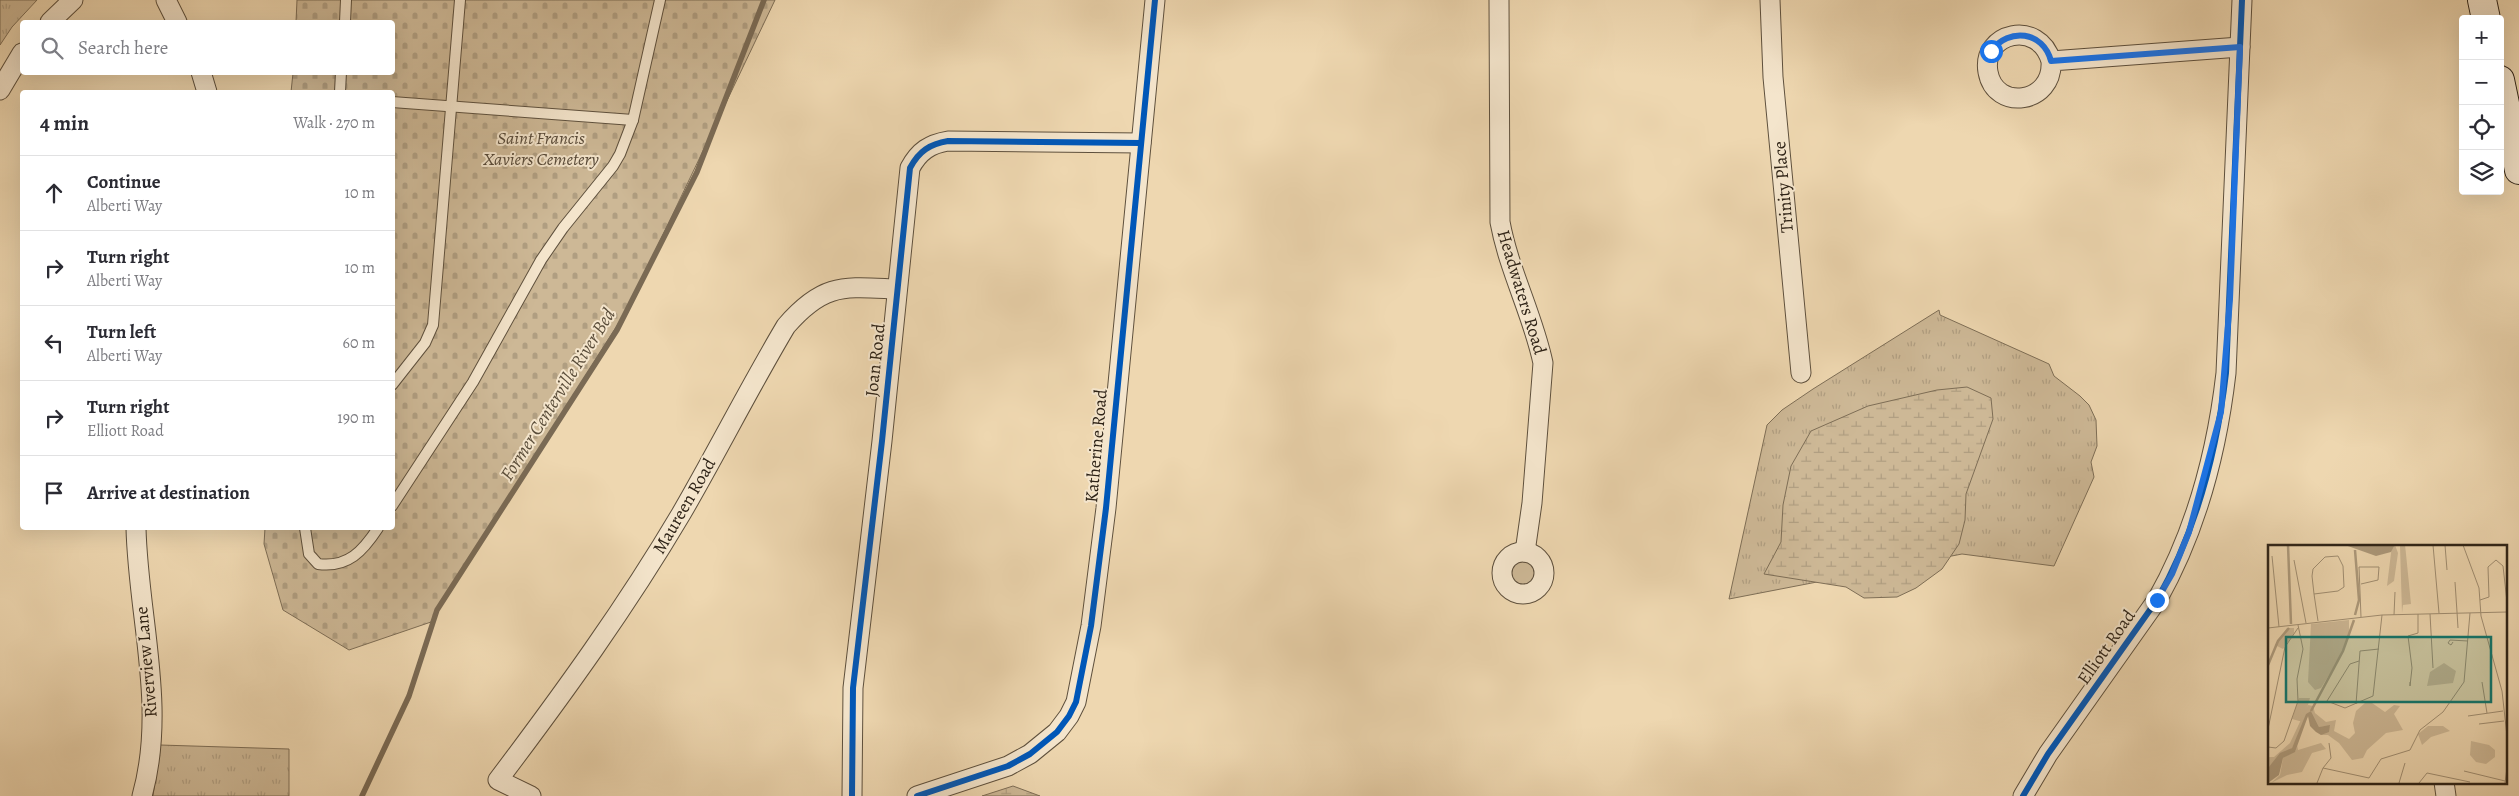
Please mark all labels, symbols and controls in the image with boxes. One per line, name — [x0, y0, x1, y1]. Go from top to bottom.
map controls — [2459, 15, 2504, 195]
button: + — [2459, 15, 2504, 60]
search box — [20, 20, 395, 75]
icon: search — [38, 34, 66, 62]
text: Search here — [78, 35, 168, 61]
route start — [1980, 40, 2003, 63]
button: − — [2459, 60, 2504, 105]
button: locate — [2459, 105, 2504, 150]
text: 4 min — [40, 109, 89, 137]
text: Walk · 270 m — [293, 112, 375, 134]
park label: Saint Francis Xaviers Cemetery — [482, 126, 599, 171]
street label: Trinity Place — [1767, 140, 1799, 234]
button: layers — [2459, 150, 2504, 195]
text: Continue — [87, 169, 161, 195]
icon: ahead — [40, 179, 68, 207]
text: 10 m — [345, 182, 375, 204]
text: Alberti Way — [87, 195, 162, 217]
street label: Headwaters Road — [1492, 227, 1552, 358]
text: Turn right — [87, 244, 169, 270]
icon: right — [40, 254, 68, 282]
text: 10 m — [345, 257, 375, 279]
text: Alberti Way — [87, 270, 162, 292]
water label: Former Centerville River Bed — [494, 303, 622, 486]
text: Turn left — [87, 319, 156, 345]
street label: Joan Road — [859, 322, 891, 398]
icon: left — [40, 329, 68, 357]
text: 60 m — [343, 332, 375, 354]
text: Alberti Way — [87, 345, 162, 367]
street label: Katherine Road — [1079, 388, 1113, 504]
text: Turn right — [87, 394, 169, 420]
icon: right — [40, 404, 68, 432]
text: 190 m — [337, 407, 375, 429]
text: Elliott Road — [87, 420, 164, 442]
street label: Maureen Road — [647, 453, 721, 558]
icon: arrive — [40, 479, 68, 507]
text: Arrive at destination — [87, 480, 250, 506]
inset map — [2268, 545, 2506, 784]
route end — [2146, 589, 2169, 612]
street label: Elliott Road — [2071, 604, 2141, 689]
street label: Riverview Lane — [129, 605, 163, 719]

